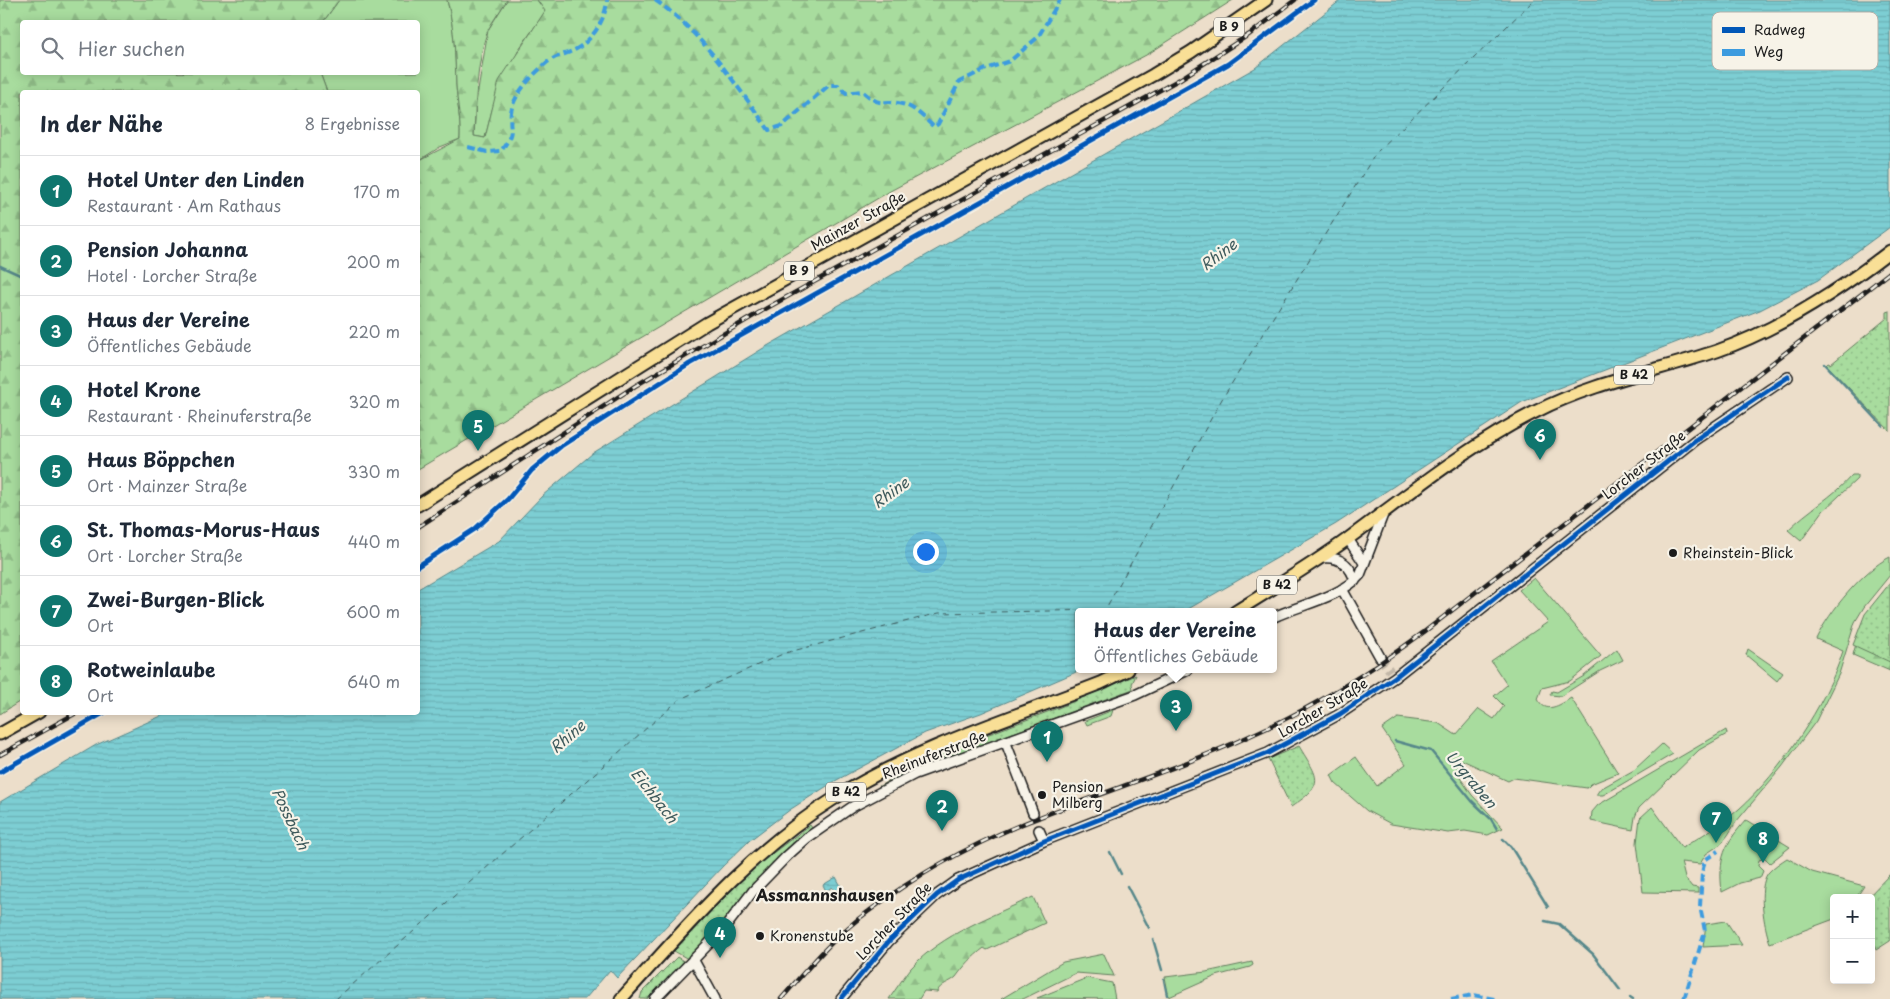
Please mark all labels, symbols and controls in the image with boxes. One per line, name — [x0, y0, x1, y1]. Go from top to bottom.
legend — [1712, 12, 1878, 70]
road number: B 9 — [1214, 18, 1244, 36]
text: Radweg — [1754, 19, 1806, 40]
search box — [20, 20, 420, 75]
icon: search — [38, 34, 66, 62]
text: Hier suchen — [78, 34, 185, 62]
text: Weg — [1754, 41, 1783, 62]
text: In der Nähe — [40, 107, 162, 139]
text: 8 Ergebnisse — [304, 111, 400, 135]
text: Hotel Unter den Linden — [87, 165, 305, 193]
text: 1 — [52, 179, 60, 203]
text: 170 m — [354, 179, 400, 203]
street label: Mainzer Straße — [806, 186, 909, 255]
text: Restaurant · Am Rathaus — [87, 193, 281, 217]
water label: Rhine — [1195, 232, 1242, 275]
text: Pension Johanna — [87, 235, 248, 263]
text: 2 — [50, 249, 62, 273]
text: 200 m — [347, 249, 400, 273]
road number: B 9 — [784, 262, 814, 280]
text: Hotel · Lorcher Straße — [87, 263, 257, 287]
text: Haus der Vereine — [87, 305, 250, 333]
text: 3 — [51, 319, 61, 343]
text: 220 m — [349, 319, 400, 343]
text: Öffentliches Gebäude — [87, 333, 252, 357]
road number: B 42 — [1614, 366, 1654, 384]
text: Hotel Krone — [87, 375, 201, 403]
text: 4 — [51, 389, 61, 413]
text: 320 m — [349, 389, 400, 413]
text: Restaurant · Rheinuferstraße — [87, 403, 312, 427]
pin: 5 — [462, 410, 494, 451]
pin: 6 — [1524, 419, 1556, 460]
street label: Lorcher Straße — [1597, 425, 1690, 504]
text: Haus Böppchen — [87, 445, 235, 473]
text: 5 — [51, 459, 61, 483]
text: 330 m — [347, 459, 400, 483]
water label: Rhine — [867, 470, 914, 513]
text: Ort · Mainzer Straße — [87, 473, 247, 497]
text: St. Thomas-Morus-Haus — [87, 515, 320, 543]
text: 6 — [50, 529, 62, 553]
text: 440 m — [348, 529, 400, 553]
your location — [913, 539, 939, 565]
place label: Rheinstein-Blick — [1683, 542, 1794, 563]
text: Ort · Lorcher Straße — [87, 543, 243, 567]
marker: Rheinstein-Blick — [1667, 547, 1679, 559]
road number: B 42 — [1257, 576, 1297, 594]
text: Zwei-Burgen-Blick — [87, 585, 264, 613]
text: 7 — [51, 599, 61, 623]
text: 600 m — [346, 599, 400, 623]
popup — [1075, 608, 1277, 673]
text: Ort — [87, 613, 114, 637]
text: Haus der Vereine — [1094, 615, 1256, 643]
text: Öffentliches Gebäude — [1094, 643, 1258, 667]
text: Rotweinlaube — [87, 655, 215, 683]
text: 8 — [51, 669, 61, 693]
text: 640 m — [347, 669, 400, 693]
street label: Lorcher Straße — [1274, 673, 1372, 743]
text: Ort — [87, 683, 114, 707]
pin: 3 — [1160, 690, 1192, 731]
water label: Rhine — [544, 714, 590, 758]
pin: 1 — [1031, 721, 1063, 762]
street label: Rheinuferstraße — [879, 725, 989, 784]
water label: Urgraben — [1441, 745, 1503, 813]
water label: Eichbach — [626, 763, 684, 828]
place label: Pension Milberg — [1052, 776, 1103, 813]
road number: B 42 — [826, 782, 866, 802]
water label: Possbach — [267, 784, 316, 853]
marker: Pension Milberg — [1036, 789, 1048, 801]
pin: 2 — [926, 790, 958, 831]
pin: 7 — [1700, 802, 1732, 843]
pin: 8 — [1747, 822, 1779, 863]
street label: Lorcher Straße — [851, 877, 936, 964]
district label: Assmannshausen — [755, 882, 894, 906]
map controls — [1830, 894, 1875, 984]
button: + — [1830, 894, 1875, 939]
pin: 4 — [704, 917, 736, 958]
place label: Kronenstube — [770, 925, 854, 946]
marker: Kronenstube — [754, 930, 766, 942]
button: − — [1830, 939, 1875, 984]

